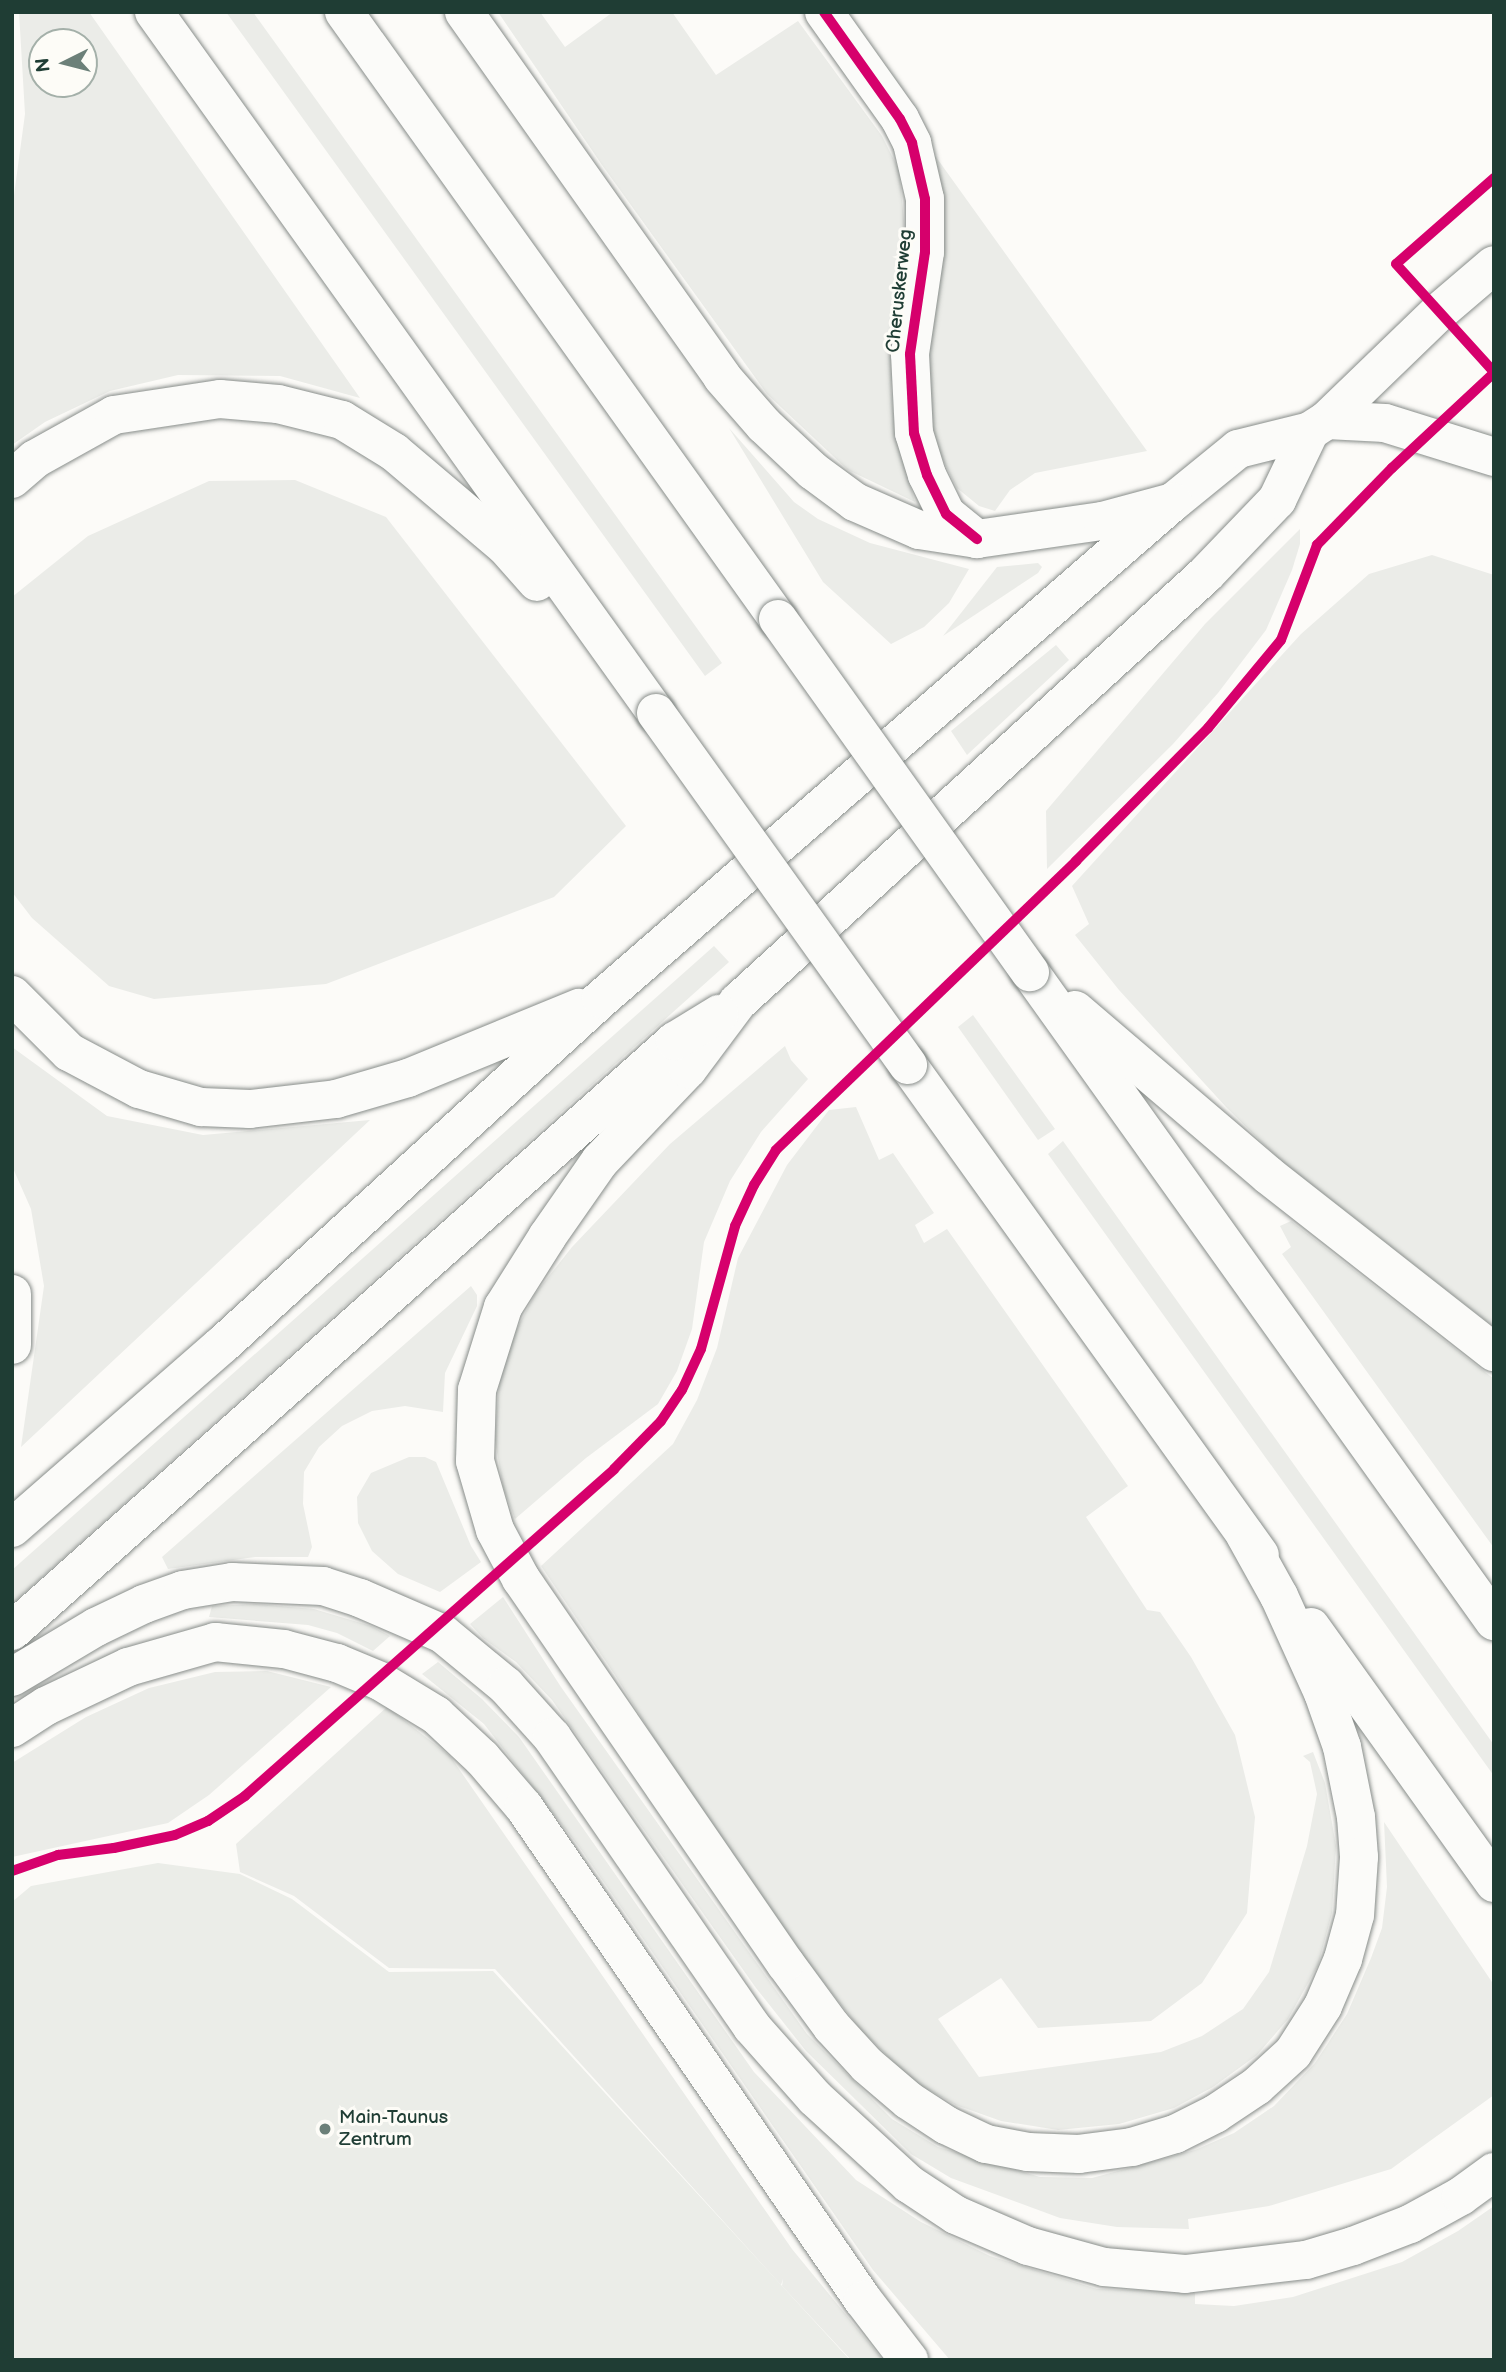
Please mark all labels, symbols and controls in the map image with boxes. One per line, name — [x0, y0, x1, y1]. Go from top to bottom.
north arrow — [28, 28, 98, 98]
text: N — [31, 57, 56, 73]
street label: Cheruskerweg — [882, 228, 918, 354]
place label: Main-Taunus Zentrum — [339, 2107, 448, 2151]
marker: Main-Taunus Zentrum — [317, 2121, 333, 2137]

